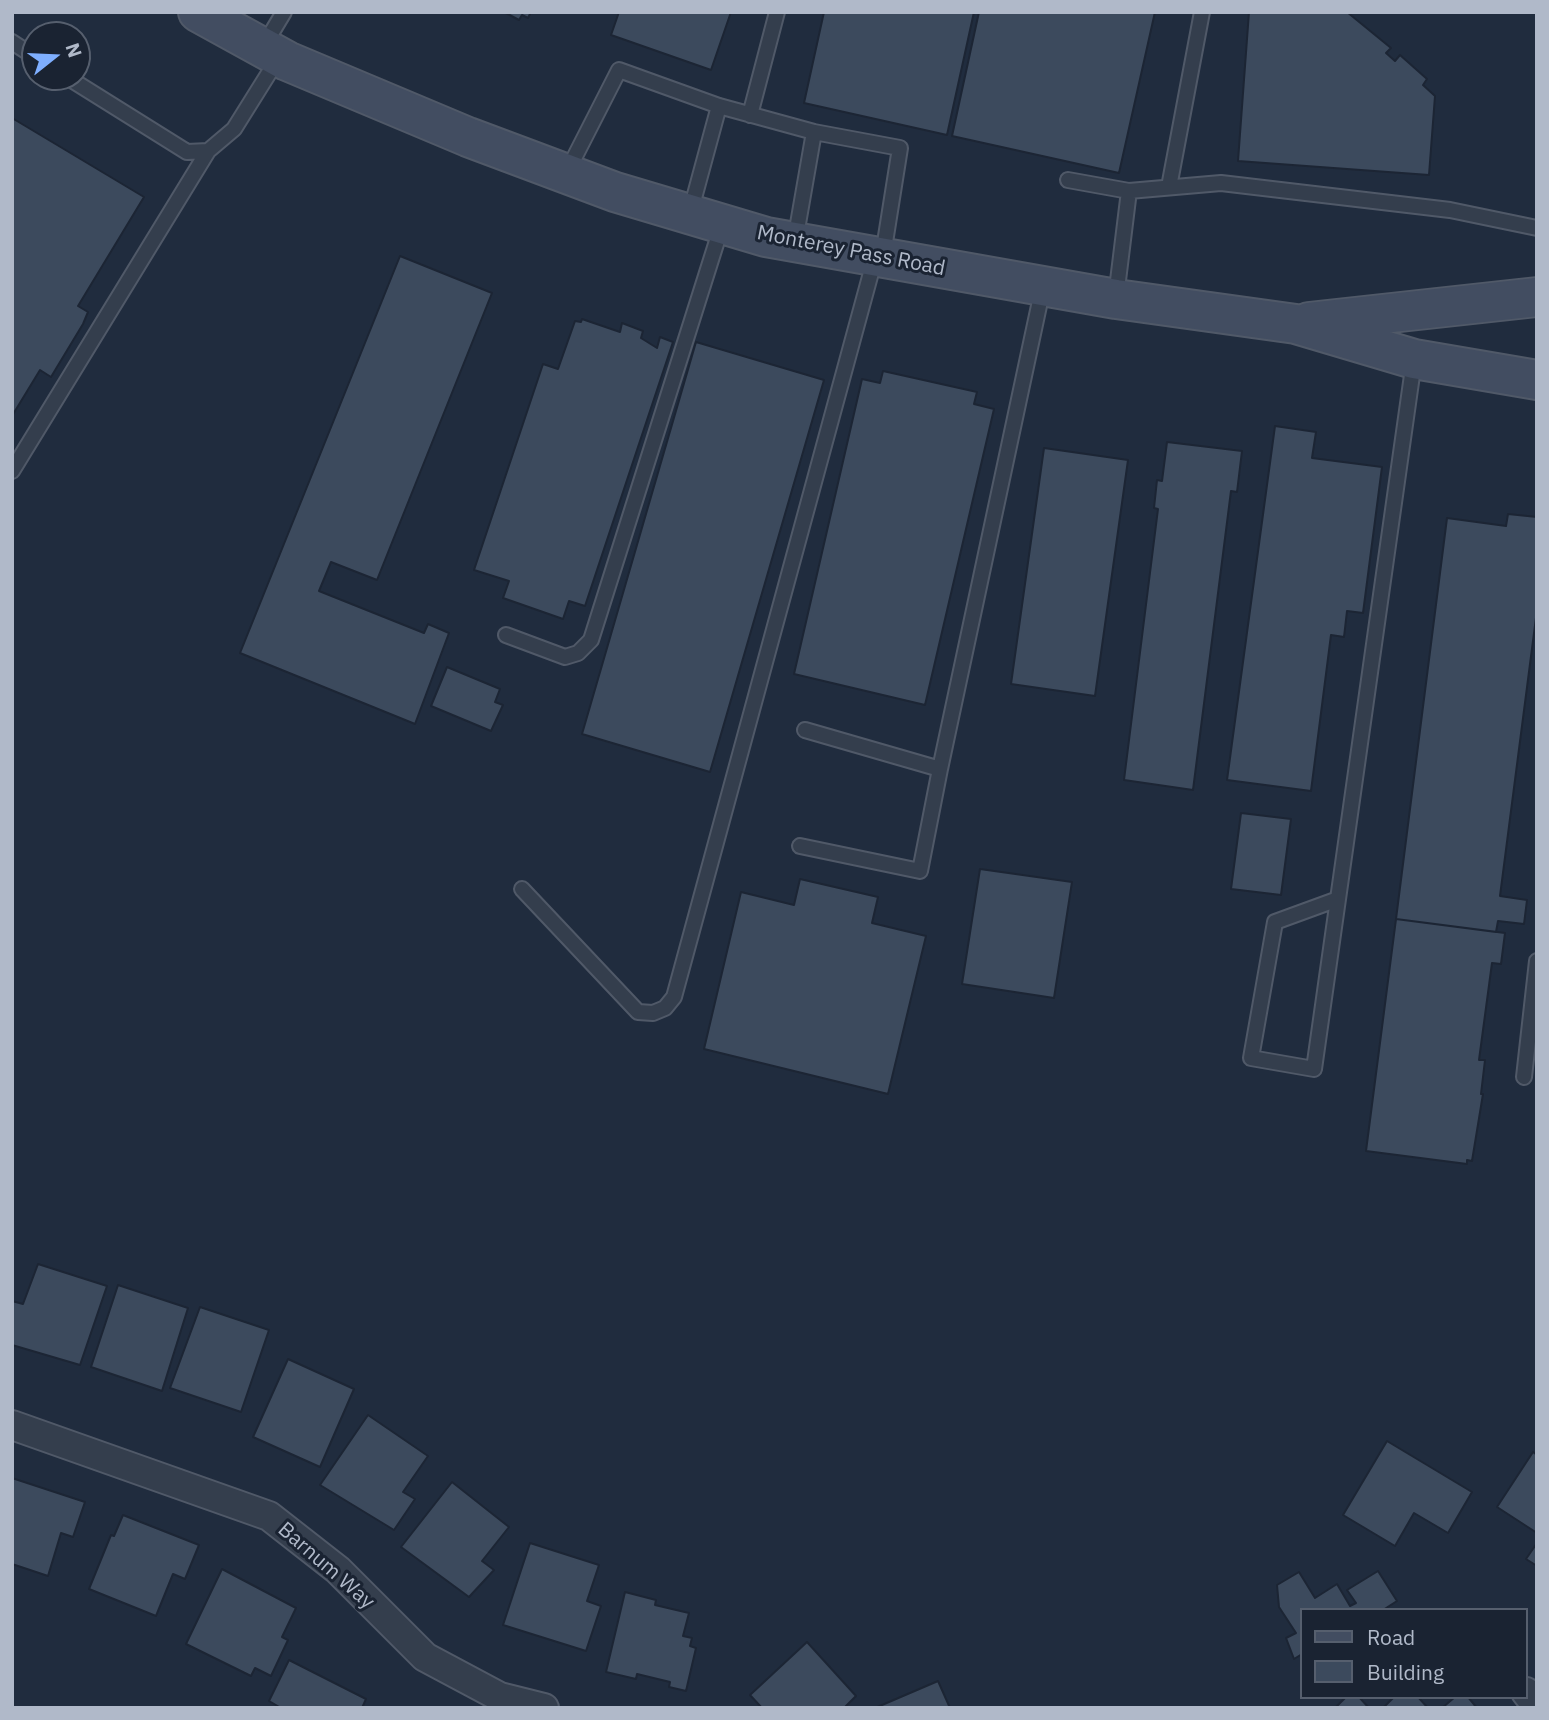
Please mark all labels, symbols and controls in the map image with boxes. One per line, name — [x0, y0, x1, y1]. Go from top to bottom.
north arrow — [21, 21, 91, 91]
text: N — [61, 40, 88, 60]
street label: Monterey Pass Road — [755, 220, 947, 282]
street label: Barnum Way — [273, 1517, 379, 1615]
legend — [1300, 1608, 1528, 1699]
text: Road — [1367, 1623, 1415, 1651]
text: Building — [1367, 1658, 1444, 1686]

